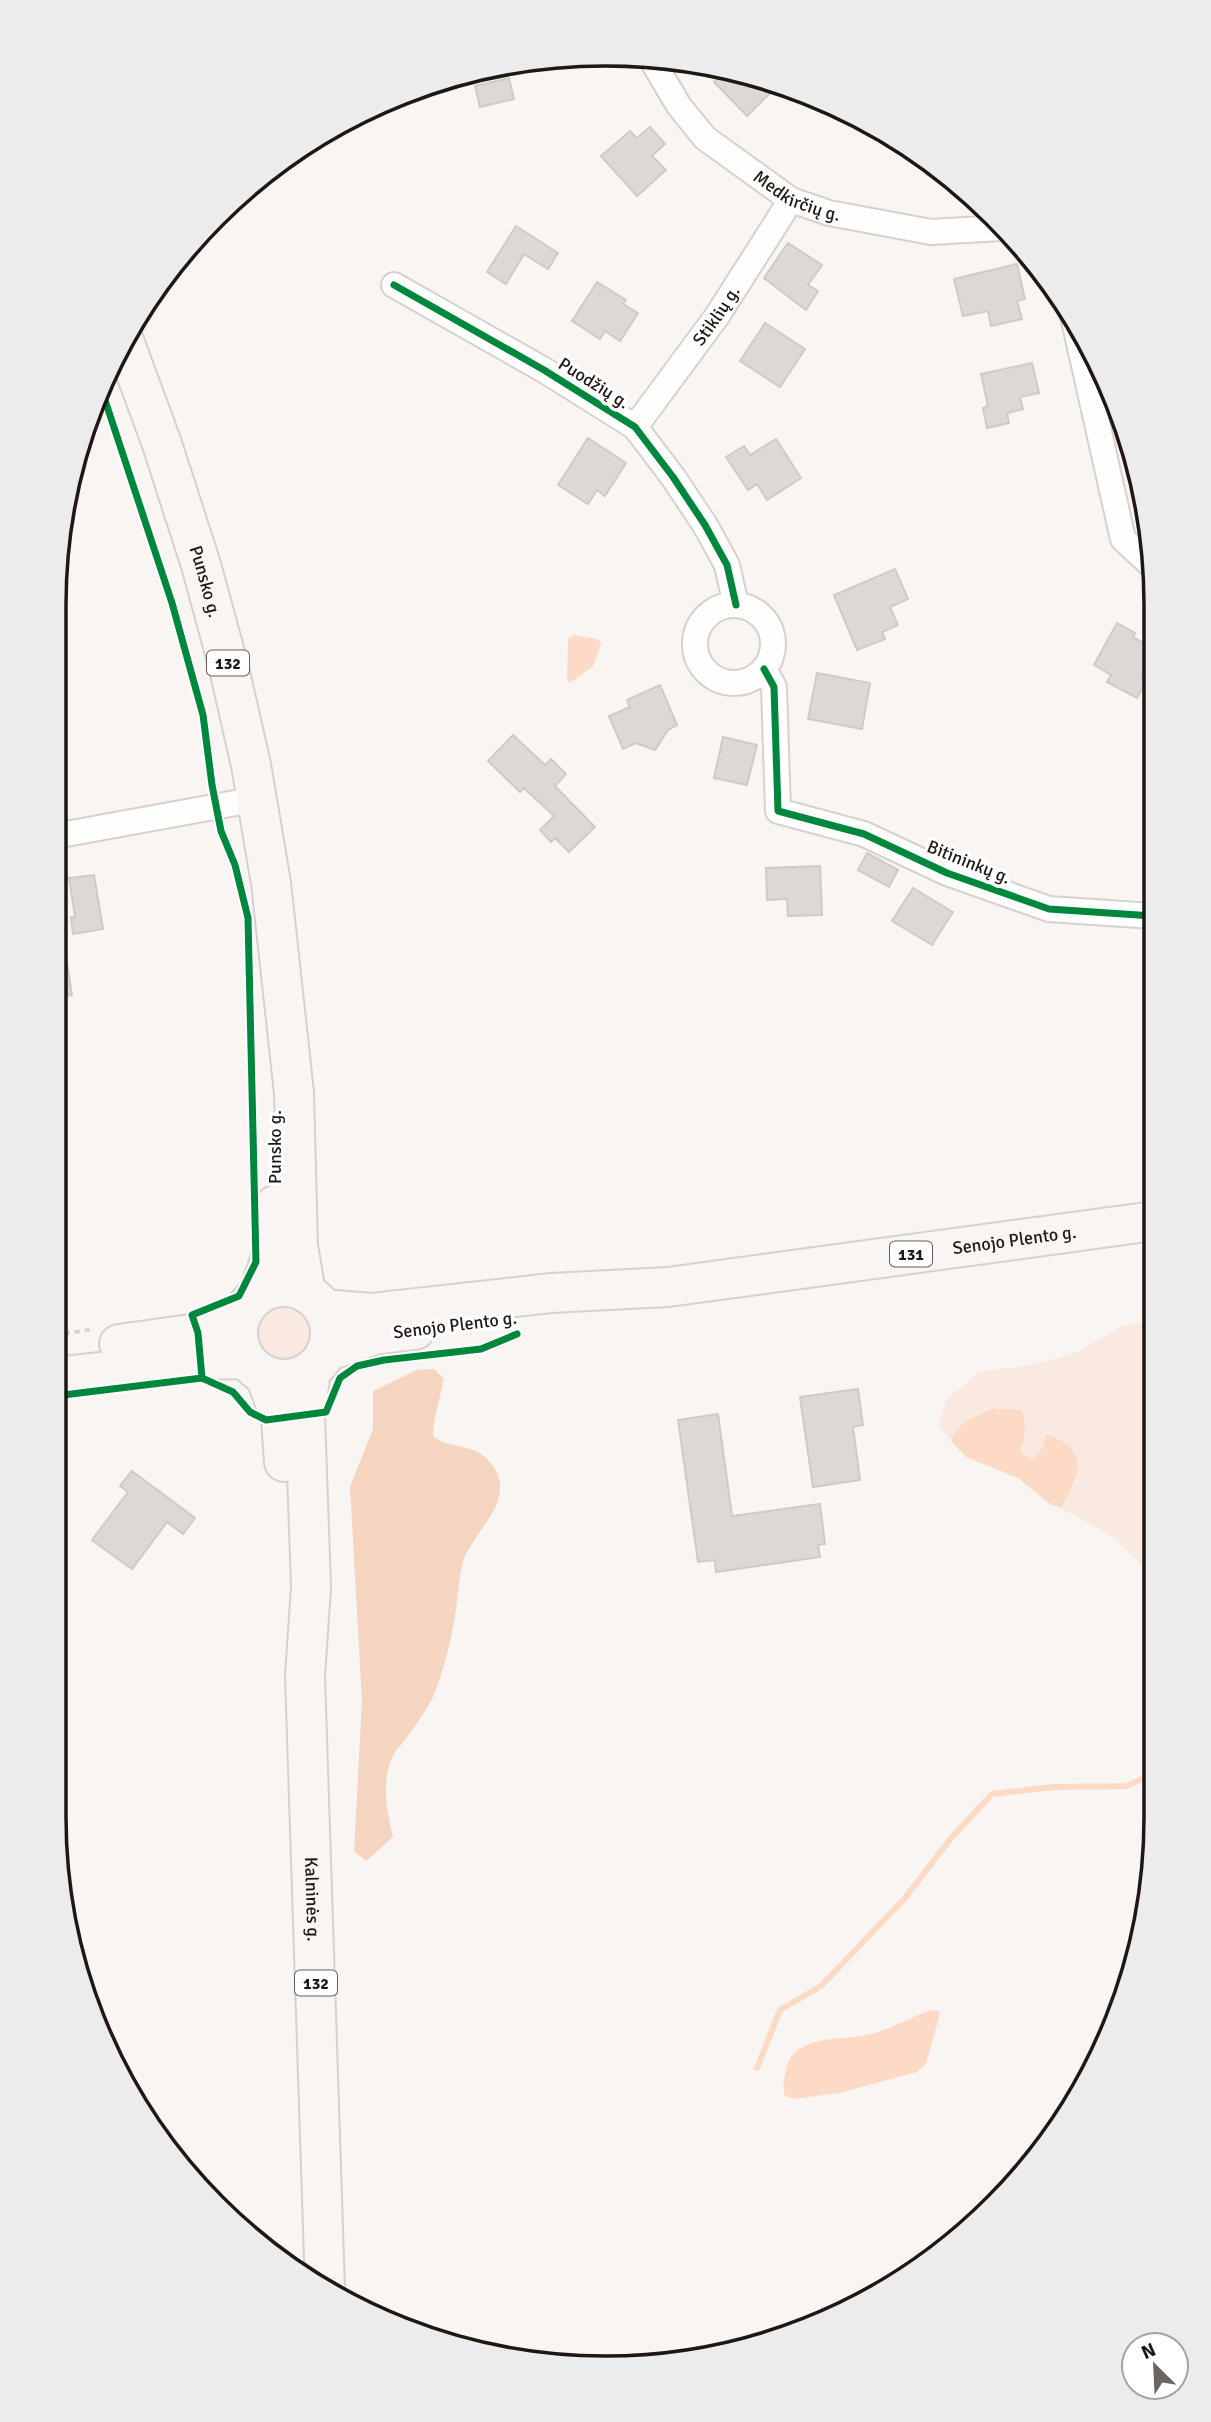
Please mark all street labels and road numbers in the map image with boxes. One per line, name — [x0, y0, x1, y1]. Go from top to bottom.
street label: Medkirčių g. — [749, 166, 842, 226]
street label: Stiklių g. — [688, 281, 745, 350]
street label: Puodžių g. — [554, 353, 634, 413]
street label: Punsko g. — [184, 543, 226, 620]
road number: 132 — [207, 650, 249, 676]
street label: Bitininkų g. — [924, 835, 1014, 889]
street label: Punsko g. — [264, 1110, 286, 1184]
street label: Senojo Plento g. — [951, 1221, 1078, 1259]
road number: 131 — [890, 1242, 932, 1266]
street label: Senojo Plento g. — [392, 1307, 518, 1343]
street label: Kalninės g. — [300, 1856, 325, 1942]
road number: 132 — [295, 1970, 337, 1996]

